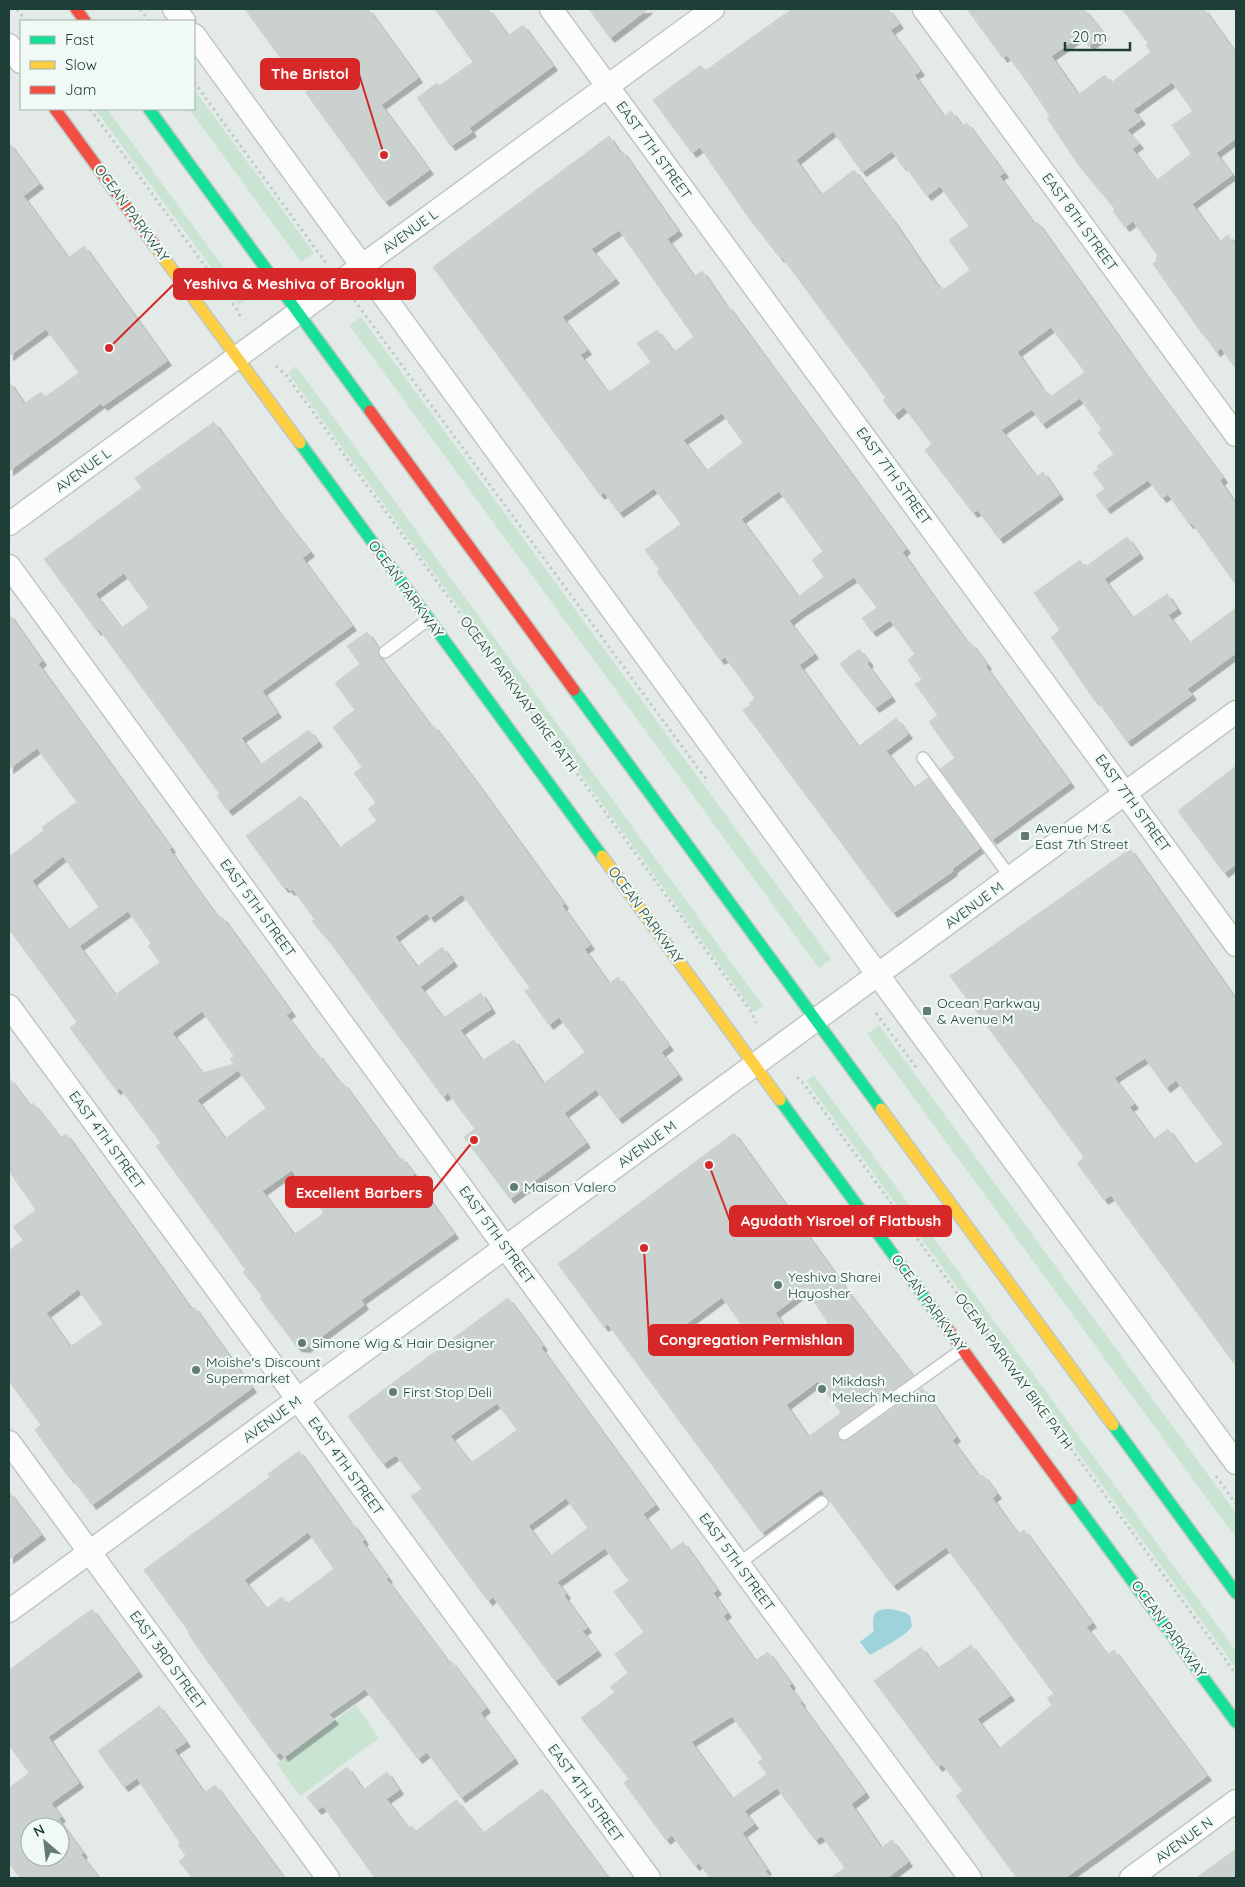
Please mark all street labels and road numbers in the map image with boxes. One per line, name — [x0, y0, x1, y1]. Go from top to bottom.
street label: EAST 7TH STREET — [612, 97, 696, 203]
street label: OCEAN PARKWAY — [91, 161, 173, 265]
street label: EAST 8TH STREET — [1038, 169, 1122, 275]
street label: AVENUE L — [379, 204, 442, 257]
street label: EAST 7TH STREET — [852, 423, 936, 529]
street label: AVENUE L — [52, 443, 115, 496]
street label: OCEAN PARKWAY — [365, 537, 447, 641]
street label: OCEAN PARKWAY BIKE PATH — [456, 613, 582, 775]
street label: EAST 7TH STREET — [1091, 750, 1175, 856]
street label: EAST 5TH STREET — [216, 855, 300, 961]
street label: OCEAN PARKWAY — [605, 863, 687, 967]
street label: AVENUE M — [941, 878, 1007, 932]
street label: EAST 4TH STREET — [65, 1087, 149, 1193]
street label: AVENUE M — [614, 1117, 680, 1171]
street label: EAST 5TH STREET — [455, 1182, 539, 1288]
street label: OCEAN PARKWAY — [888, 1251, 970, 1355]
street label: OCEAN PARKWAY BIKE PATH — [951, 1290, 1077, 1452]
street label: AVENUE M — [239, 1392, 305, 1446]
street label: EAST 4TH STREET — [304, 1413, 388, 1519]
street label: EAST 5TH STREET — [695, 1509, 779, 1615]
street label: OCEAN PARKWAY — [1128, 1577, 1210, 1681]
street label: EAST 3RD STREET — [126, 1607, 210, 1713]
street label: EAST 4TH STREET — [544, 1740, 628, 1846]
street label: AVENUE N — [1152, 1813, 1216, 1867]

